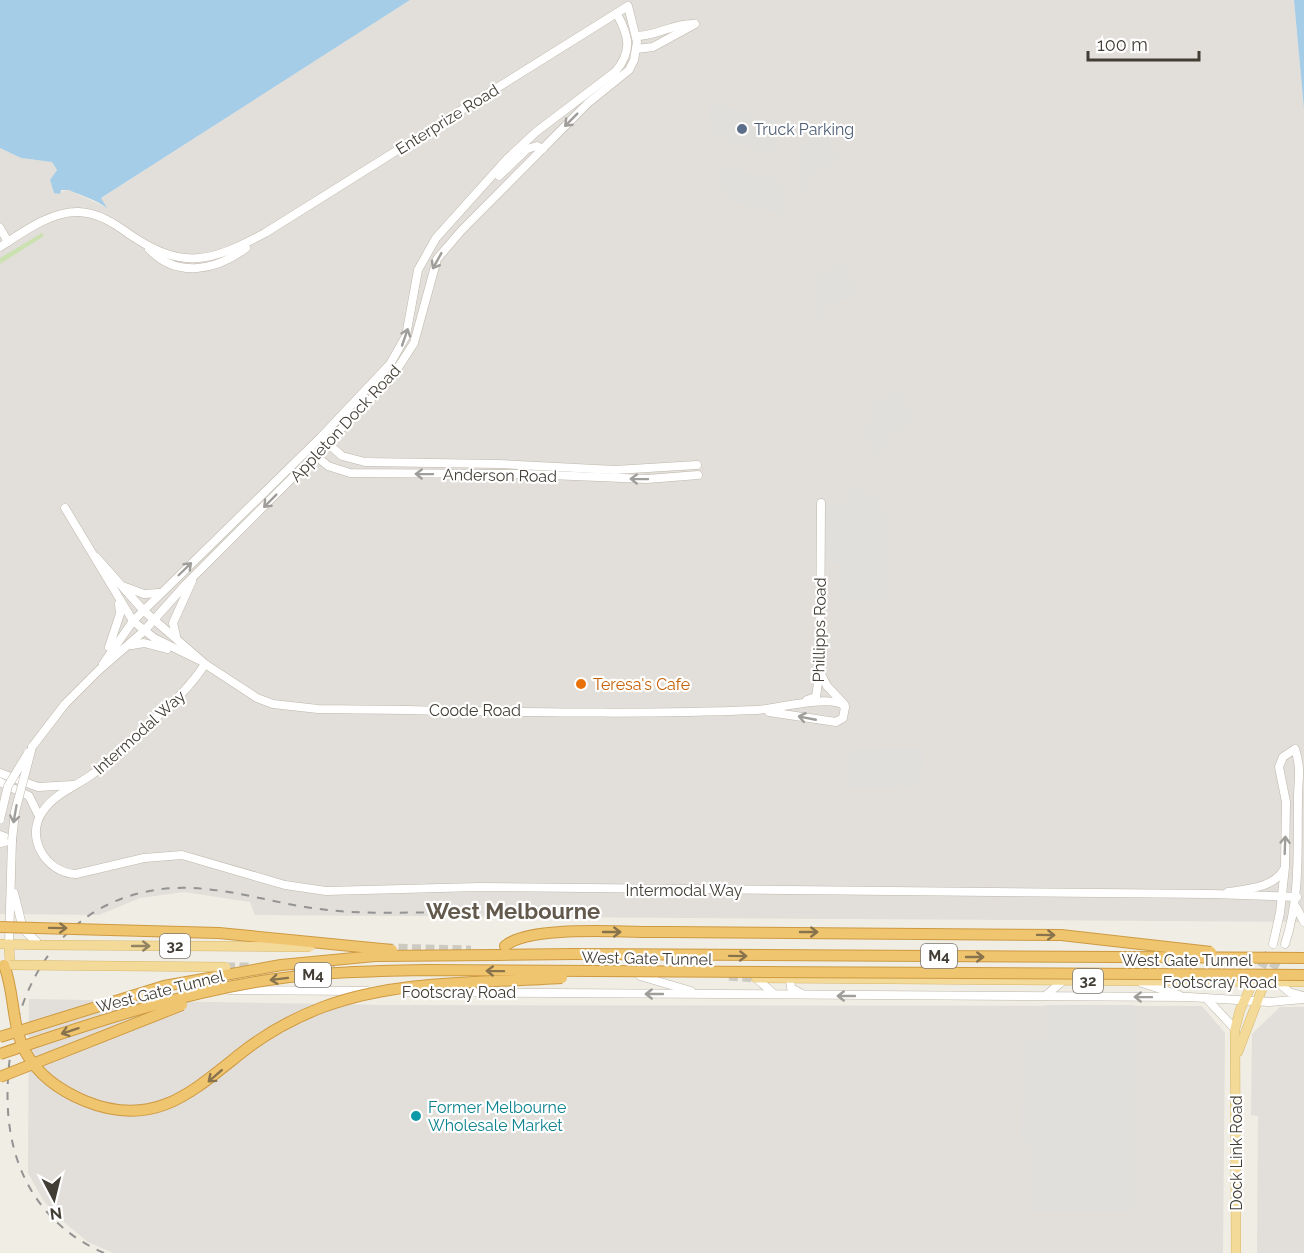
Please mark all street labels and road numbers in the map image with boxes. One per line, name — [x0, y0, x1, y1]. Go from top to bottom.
street label: Enterprize Road — [392, 80, 502, 159]
street label: Appleton Dock Road — [286, 361, 405, 486]
street label: Anderson Road — [443, 465, 557, 486]
street label: Phillipps Road — [809, 577, 830, 683]
street label: Intermodal Way — [90, 686, 189, 778]
street label: Coode Road — [429, 701, 521, 720]
street label: Intermodal Way — [626, 881, 743, 900]
road number: 32 — [160, 934, 190, 958]
road number: M4 — [921, 944, 957, 968]
street label: West Gate Tunnel — [581, 948, 713, 969]
street label: West Gate Tunnel — [1122, 951, 1253, 970]
road number: M4 — [295, 963, 331, 987]
street label: West Gate Tunnel — [94, 966, 227, 1017]
road number: 32 — [1073, 969, 1103, 993]
street label: Footscray Road — [1163, 973, 1277, 992]
street label: Footscray Road — [402, 983, 516, 1002]
street label: Dock Link Road — [1227, 1095, 1246, 1211]

